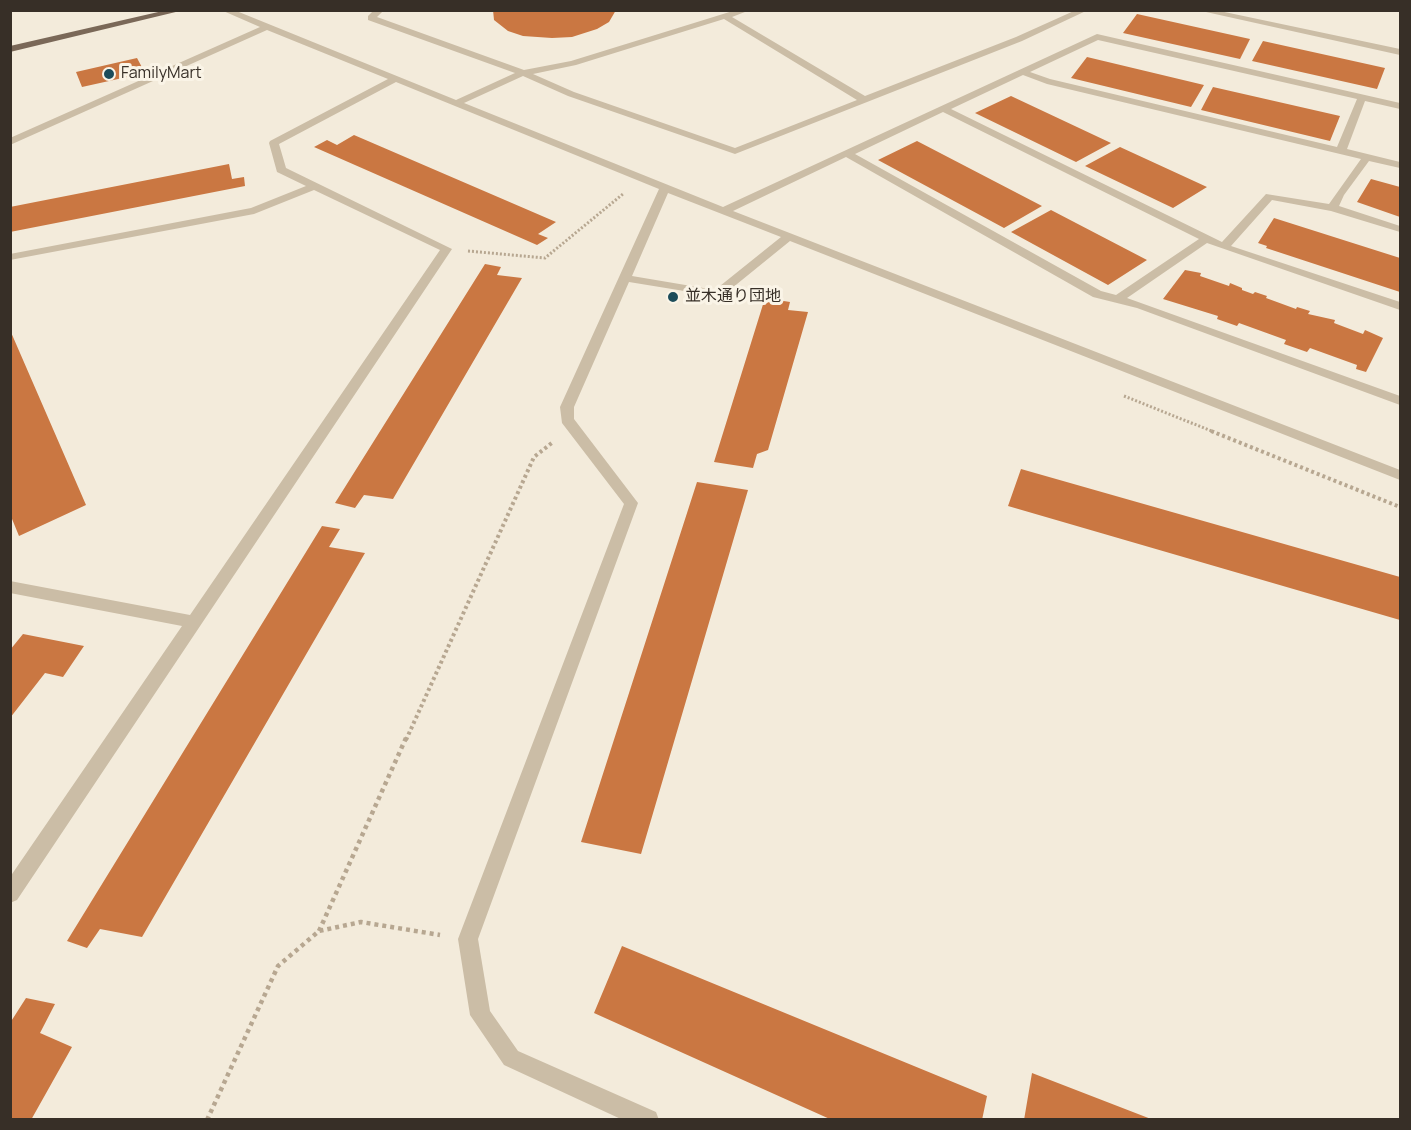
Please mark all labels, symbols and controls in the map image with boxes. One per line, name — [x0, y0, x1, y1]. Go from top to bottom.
place label: FamilyMart — [121, 64, 202, 84]
marker: FamilyMart — [102, 67, 116, 81]
place label: 並木通り団地 — [685, 287, 781, 307]
marker: 並木通り団地 — [666, 290, 680, 304]

